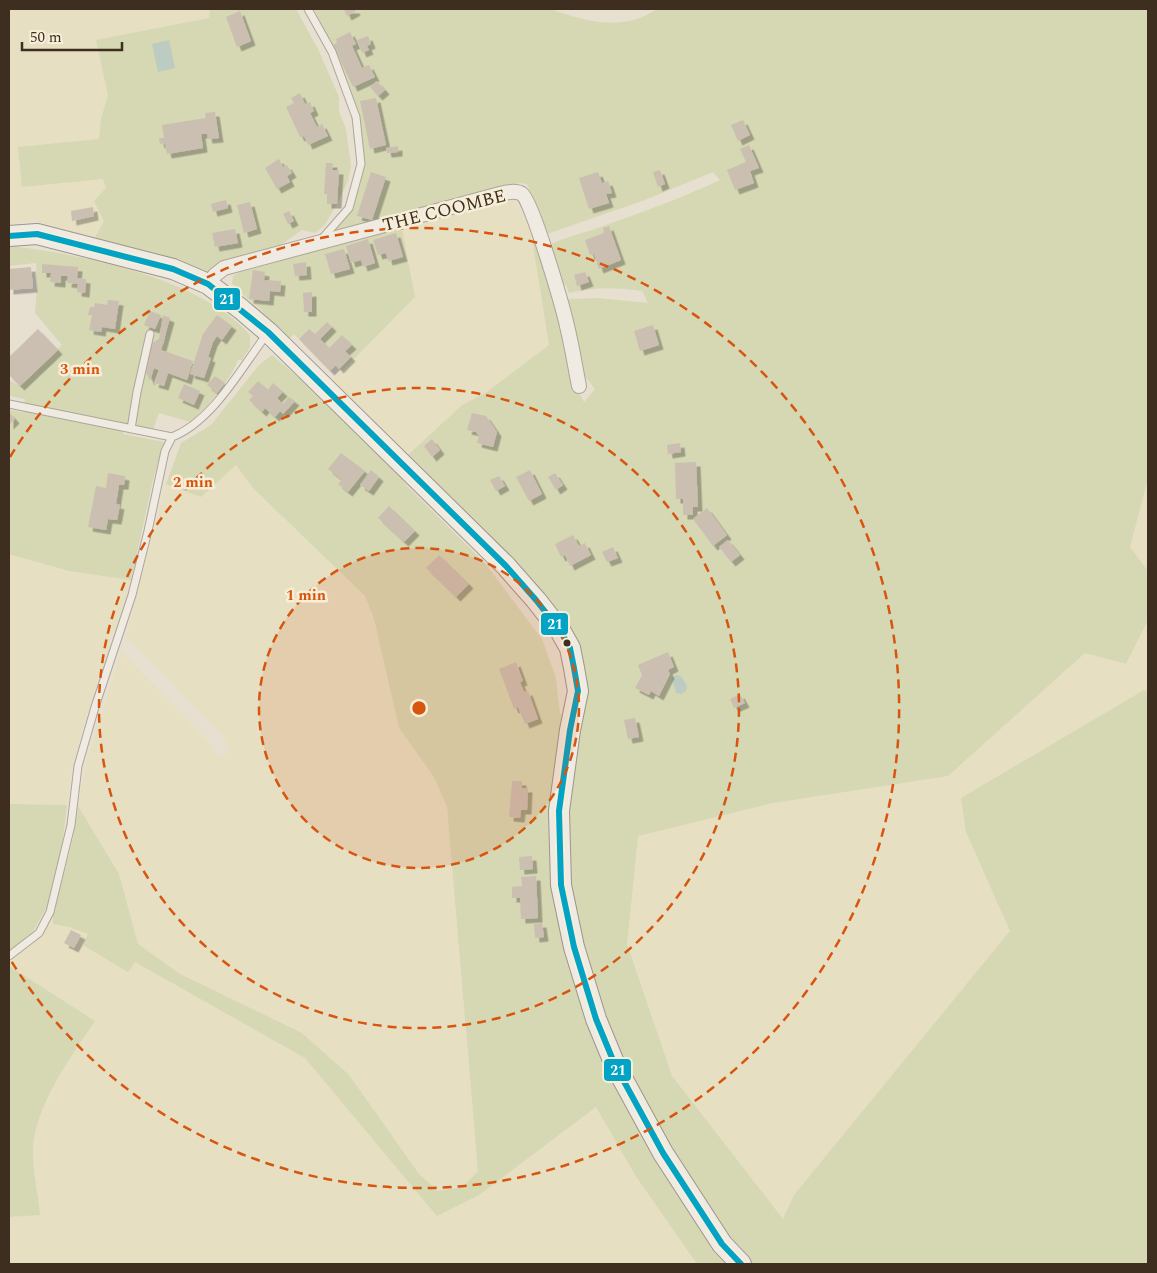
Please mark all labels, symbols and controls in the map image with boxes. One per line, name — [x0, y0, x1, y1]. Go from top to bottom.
scale bar — [22, 20, 122, 52]
text: 50 m — [30, 26, 62, 49]
street label: THE COOMBE — [380, 182, 509, 239]
line badge: 21 — [213, 287, 241, 311]
text: 21 — [219, 289, 235, 310]
text: 3 min — [60, 358, 100, 381]
text: 2 min — [173, 471, 213, 494]
text: 1 min — [286, 584, 326, 607]
line badge: 21 — [540, 612, 569, 636]
text: 21 — [547, 614, 563, 635]
unlabelled marker — [562, 638, 572, 648]
centre of rings — [410, 699, 428, 717]
line badge: 21 — [603, 1058, 632, 1082]
text: 21 — [610, 1060, 626, 1081]

